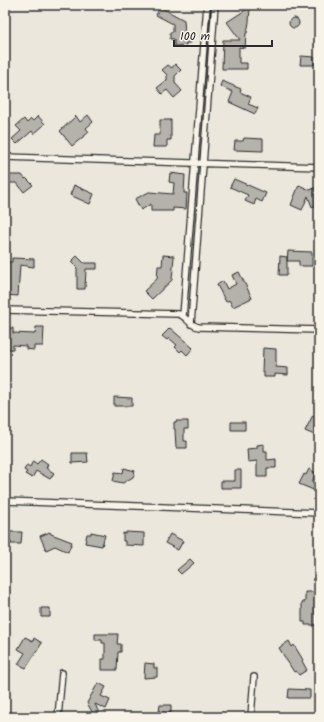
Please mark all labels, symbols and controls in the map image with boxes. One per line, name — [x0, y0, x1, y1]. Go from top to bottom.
scale bar — [174, 22, 272, 48]
text: 100 m — [180, 27, 211, 46]

